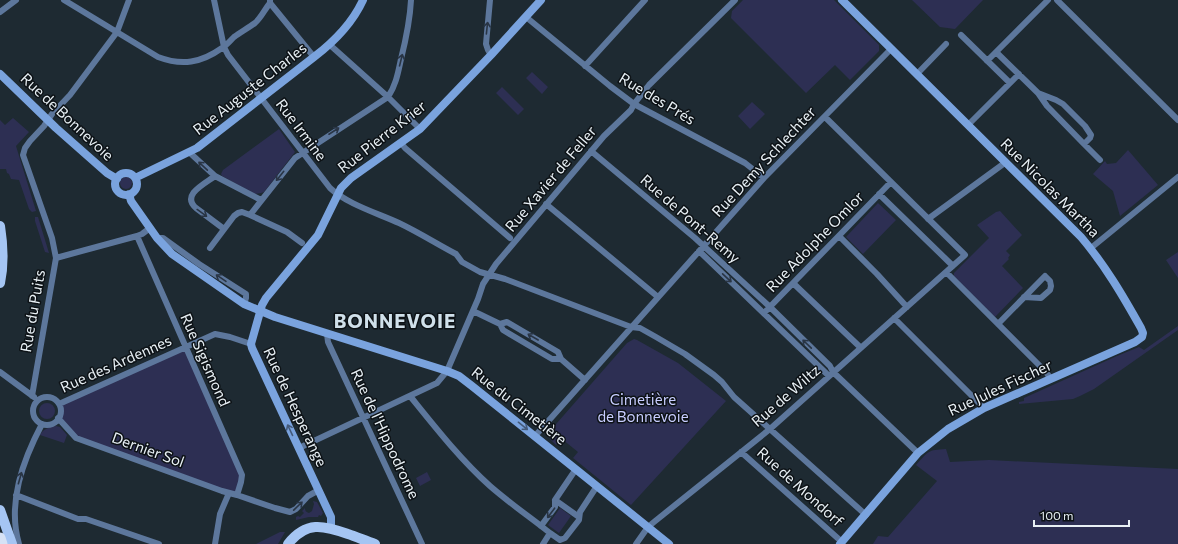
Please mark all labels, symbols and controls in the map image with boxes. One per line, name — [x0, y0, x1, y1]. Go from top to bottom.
one-way arrow — [484, 22, 491, 35]
street label: Rue Auguste Charles — [189, 38, 310, 138]
one-way arrow — [397, 54, 405, 67]
street label: Rue des Prés — [616, 68, 699, 128]
street label: Rue de Bonnevoie — [18, 69, 118, 164]
street label: Rue Irmine — [273, 95, 331, 164]
street label: Rue Pierre Krier — [334, 96, 429, 176]
street label: Rue Demy Schlechter — [708, 102, 819, 220]
street label: Rue Xavier de Feller — [501, 122, 600, 235]
one-way arrow — [329, 127, 340, 135]
street label: Rue Nicolas Martha — [997, 134, 1104, 241]
one-way arrow — [199, 162, 209, 171]
one-way arrow — [276, 170, 285, 181]
street label: Rue de Pont-Remy — [637, 170, 744, 266]
street label: Rue Adolphe Omlor — [762, 187, 867, 295]
one-way arrow — [197, 209, 208, 217]
street label: Rue du Puits — [16, 268, 48, 354]
one-way arrow — [722, 273, 732, 283]
one-way arrow — [216, 274, 227, 282]
district label: BONNEVOIE — [334, 309, 456, 332]
street label: Rue Sigismond — [177, 310, 234, 409]
street label: Rue des Ardennes — [57, 330, 174, 396]
one-way arrow — [527, 332, 539, 340]
one-way arrow — [802, 339, 812, 349]
street label: Rue de Hesperange — [260, 344, 331, 469]
street label: Rue Jules Fischer — [945, 355, 1054, 419]
street label: Rue de Wiltz — [747, 361, 823, 430]
street label: Rue du Cimetière — [469, 363, 571, 448]
street label: Rue de l'Hippodrome — [348, 366, 424, 502]
park label: Cimetière de Bonnevoie — [597, 390, 689, 425]
one-way arrow — [518, 422, 529, 431]
one-way arrow — [286, 424, 293, 436]
street label: Dernier Sol — [110, 428, 187, 470]
street label: Rue de Mondorf — [754, 443, 848, 530]
one-way arrow — [17, 472, 24, 485]
one-way arrow — [293, 501, 303, 510]
scale bar — [1034, 502, 1129, 528]
one-way arrow — [546, 508, 555, 519]
text: 100 m — [1040, 508, 1074, 522]

